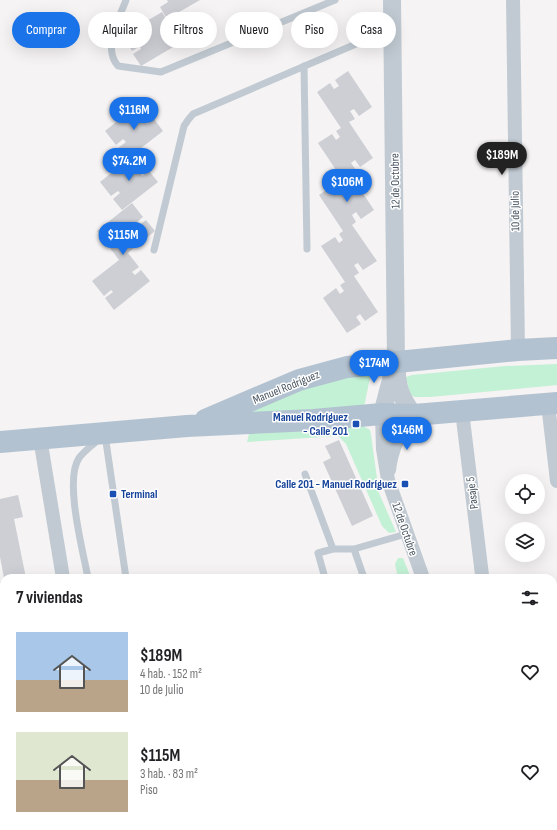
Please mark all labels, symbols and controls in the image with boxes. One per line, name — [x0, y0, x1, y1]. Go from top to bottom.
chip: Comprar — [12, 12, 80, 48]
chip: Alquilar — [88, 12, 152, 48]
chip: Filtros — [160, 12, 217, 48]
chip: Nuevo — [225, 12, 283, 48]
chip: Piso — [291, 12, 338, 48]
chip: Casa — [346, 12, 396, 48]
pin: $116M — [106, 97, 162, 131]
text: $116M — [118, 102, 150, 118]
pin: $189M — [474, 142, 530, 176]
text: $189M — [486, 147, 518, 163]
pin: $74.2M — [96, 148, 162, 182]
text: $74.2M — [112, 153, 146, 169]
street label: 12 de Octubre — [388, 153, 403, 209]
pin: $106M — [319, 169, 375, 203]
text: $106M — [331, 174, 363, 190]
street label: 10 de Julio — [508, 191, 523, 231]
pin: $115M — [95, 222, 151, 256]
text: $115M — [108, 227, 138, 243]
pin: $174M — [346, 350, 402, 384]
text: $174M — [359, 355, 389, 371]
street label: Manuel Rodríguez — [251, 367, 322, 408]
place label: Manuel Rodríguez - Calle 201 — [273, 410, 348, 439]
pin: $146M — [379, 417, 435, 451]
marker: Manuel Rodríguez - Calle 201 — [351, 419, 361, 429]
text: $146M — [391, 422, 423, 438]
map controls — [505, 474, 545, 562]
button: locate — [505, 474, 545, 514]
street label: Pasaje 5 — [463, 476, 482, 510]
place label: Calle 201 - Manuel Rodríguez — [275, 477, 397, 492]
marker: Calle 201 - Manuel Rodríguez — [400, 479, 410, 489]
place label: Terminal — [121, 487, 157, 502]
marker: Terminal — [108, 489, 118, 499]
street label: 12 de Octubre — [388, 501, 421, 558]
button: layers — [505, 522, 545, 562]
icon: filters — [519, 587, 541, 609]
text: 7 viviendas — [16, 588, 83, 608]
text: $189M — [140, 646, 182, 666]
icon: home — [48, 648, 96, 696]
icon: heart — [519, 661, 541, 683]
text: 4 hab. · 152 m² — [140, 666, 202, 682]
text: 10 de Julio — [140, 682, 184, 698]
text: $115M — [140, 746, 180, 766]
icon: home — [48, 748, 96, 796]
icon: heart — [519, 761, 541, 783]
text: 3 hab. · 83 m² — [140, 766, 198, 782]
text: Piso — [140, 782, 158, 798]

